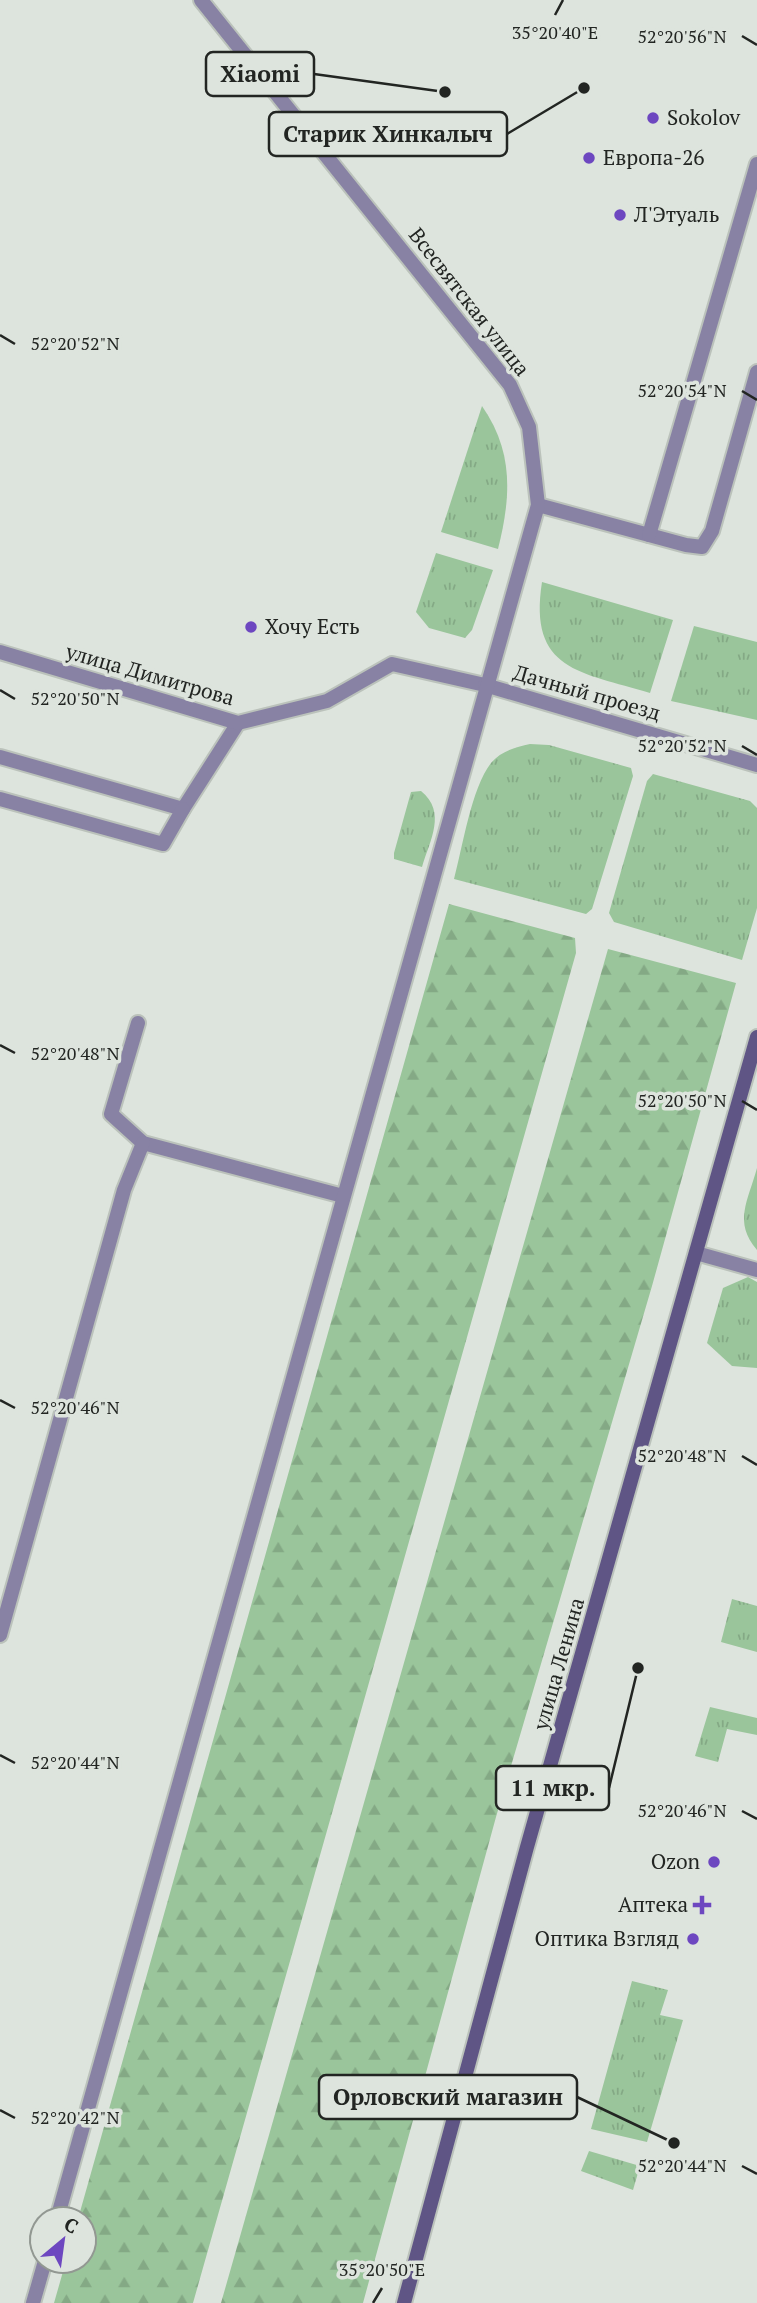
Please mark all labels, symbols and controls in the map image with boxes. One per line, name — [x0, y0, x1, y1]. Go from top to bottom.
text: 35°20'40"E — [512, 20, 598, 44]
text: 52°20'56"N — [637, 24, 727, 48]
callout: Xiaomi — [206, 52, 314, 96]
text: Xiaomi — [220, 58, 300, 89]
place label: Sokolov — [667, 103, 741, 131]
marker: Sokolov — [645, 110, 661, 126]
callout: Старик Хинкалыч — [269, 112, 507, 156]
text: Старик Хинкалыч — [283, 118, 493, 149]
place label: Европа-26 — [603, 143, 705, 171]
marker: Европа-26 — [581, 150, 597, 166]
place label: Л'Этуаль — [633, 200, 719, 228]
marker: Л'Этуаль — [612, 207, 628, 223]
street label: Всесвятская улица — [403, 221, 537, 382]
text: 52°20'52"N — [30, 331, 120, 355]
text: 52°20'54"N — [637, 378, 727, 402]
place label: Хочу Есть — [265, 612, 360, 640]
marker: Хочу Есть — [243, 619, 259, 635]
street label: улица Димитрова — [62, 636, 238, 712]
street label: Дачный проезд — [510, 658, 664, 726]
text: 52°20'50"N — [30, 686, 120, 710]
text: 52°20'52"N — [637, 733, 727, 757]
text: 52°20'48"N — [30, 1041, 120, 1065]
text: 52°20'50"N — [637, 1088, 727, 1112]
text: 52°20'46"N — [30, 1395, 120, 1419]
text: 52°20'48"N — [637, 1443, 727, 1467]
street label: улица Ленина — [526, 1594, 590, 1734]
text: 52°20'44"N — [30, 1750, 120, 1774]
callout: 11 мкр. — [496, 1766, 609, 1810]
text: 11 мкр. — [510, 1772, 596, 1803]
text: 52°20'46"N — [637, 1798, 727, 1822]
place label: Ozon — [651, 1847, 701, 1875]
marker: Ozon — [706, 1854, 722, 1870]
place label: Аптека — [618, 1890, 688, 1918]
marker: Аптека — [694, 1897, 710, 1913]
place label: Оптика Взгляд — [535, 1924, 679, 1952]
marker: Оптика Взгляд — [685, 1931, 701, 1947]
callout: Орловский магазин — [319, 2075, 577, 2119]
text: Орловский магазин — [333, 2081, 563, 2112]
text: 52°20'42"N — [30, 2105, 120, 2129]
text: 52°20'44"N — [637, 2153, 727, 2177]
north arrow — [28, 2205, 98, 2275]
text: С — [60, 2211, 83, 2239]
text: 35°20'50"E — [339, 2257, 425, 2281]

